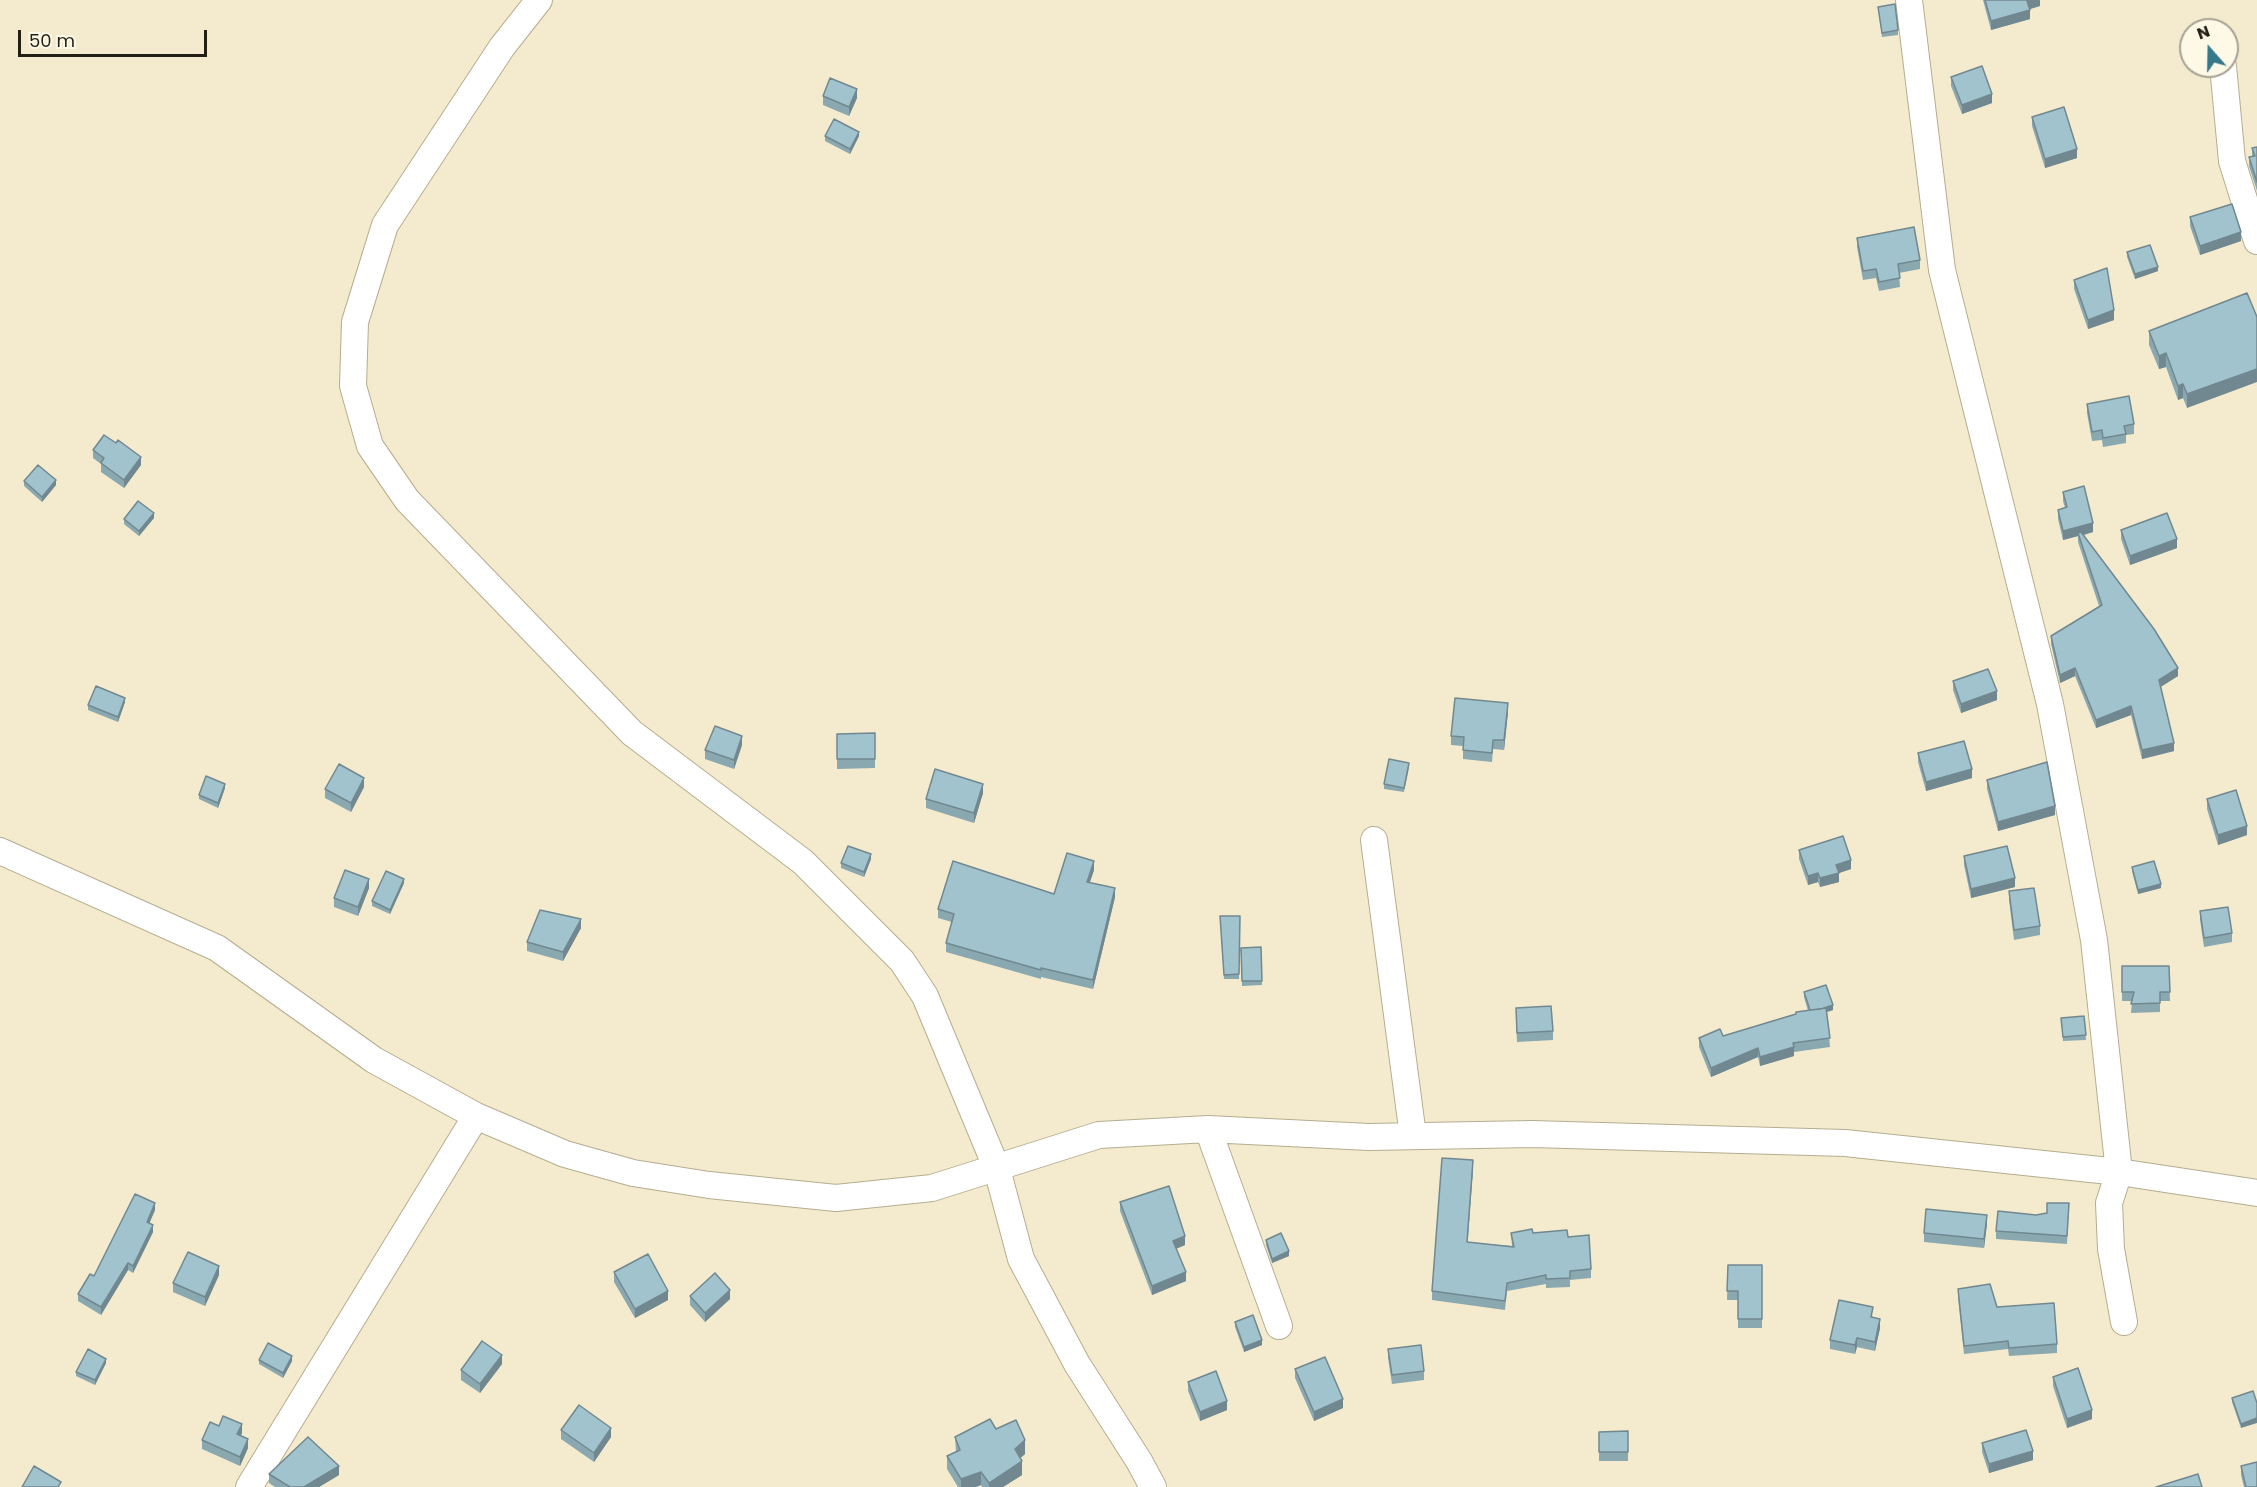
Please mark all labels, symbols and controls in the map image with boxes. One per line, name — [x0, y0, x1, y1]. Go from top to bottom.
scale bar — [21, 18, 210, 56]
north arrow — [2179, 18, 2239, 78]
text: N — [2194, 20, 2213, 45]
text: 50 m — [29, 28, 75, 53]

